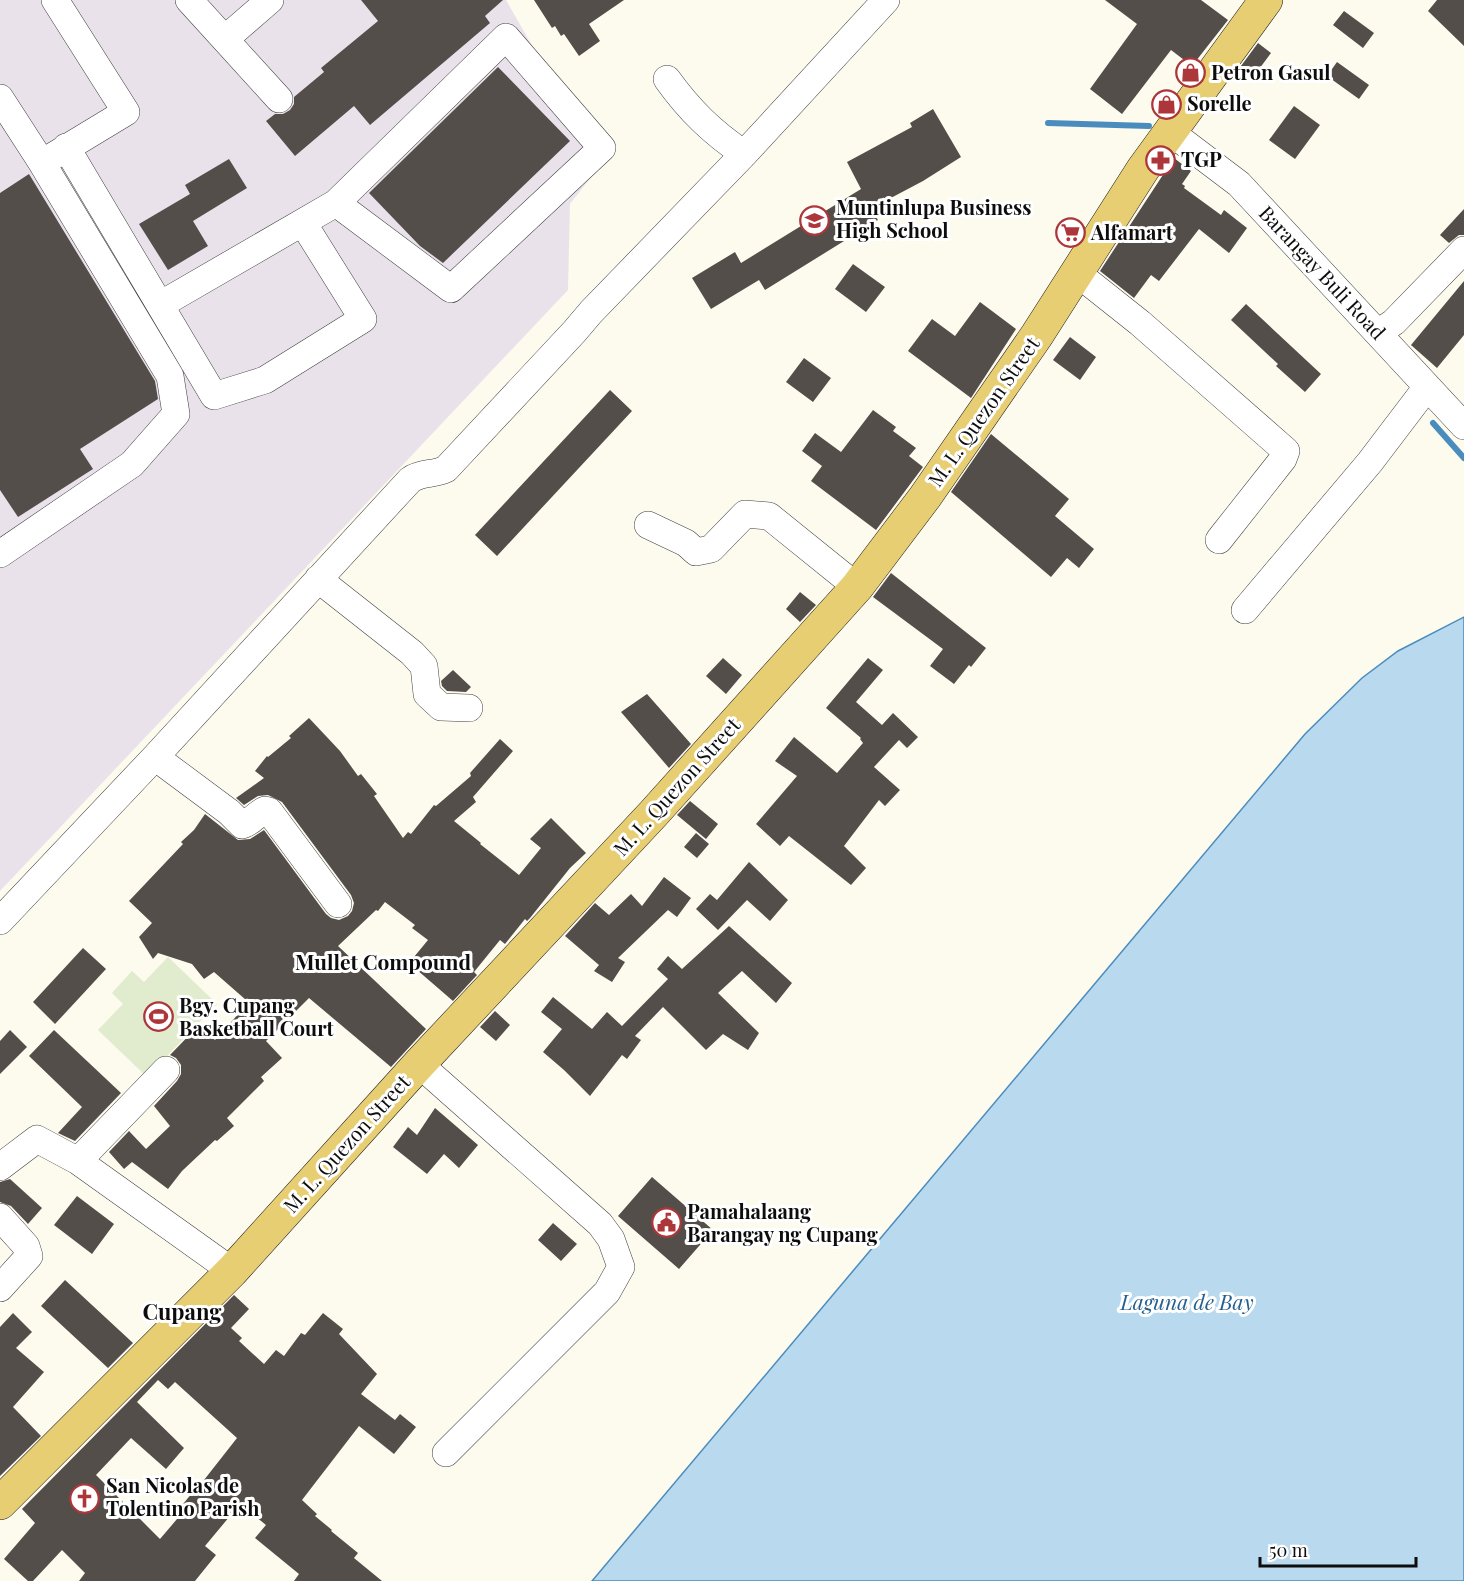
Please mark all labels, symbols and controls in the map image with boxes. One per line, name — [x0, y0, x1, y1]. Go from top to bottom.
shop icon: Petron Gasul — [1174, 57, 1206, 89]
place label: Petron Gasul — [1211, 58, 1331, 85]
shop icon: Sorelle — [1150, 88, 1182, 120]
place label: Sorelle — [1187, 89, 1252, 116]
pharmacy icon: TGP — [1144, 144, 1176, 176]
place label: TGP — [1181, 145, 1222, 172]
place label: Muntinlupa Business High School — [836, 193, 1032, 243]
street label: Barangay Buli Road — [1254, 199, 1393, 345]
school or university icon: Muntinlupa Business High School — [799, 204, 831, 236]
supermarket icon: Alfamart — [1054, 217, 1086, 249]
place label: Alfamart — [1090, 218, 1174, 245]
street label: M. L. Quezon Street — [921, 330, 1045, 491]
street label: M. L. Quezon Street — [607, 711, 746, 861]
district label: Mullet Compound — [295, 947, 471, 975]
place label: Bgy. Cupang Basketball Court — [179, 991, 335, 1041]
sports icon: Bgy. Cupang Basketball Court — [142, 1001, 174, 1033]
street label: M. L. Quezon Street — [277, 1068, 416, 1218]
place label: Pamahalaang Barangay ng Cupang — [687, 1197, 878, 1247]
public building icon: Pamahalaang Barangay ng Cupang — [650, 1207, 682, 1239]
water label: Laguna de Bay — [1119, 1287, 1254, 1315]
district label: Cupang — [143, 1296, 222, 1326]
place label: San Nicolas de Tolentino Parish — [106, 1471, 259, 1521]
church icon: San Nicolas de Tolentino Parish — [69, 1482, 101, 1514]
scale bar — [1260, 1530, 1416, 1568]
text: 50 m — [1269, 1538, 1308, 1562]

